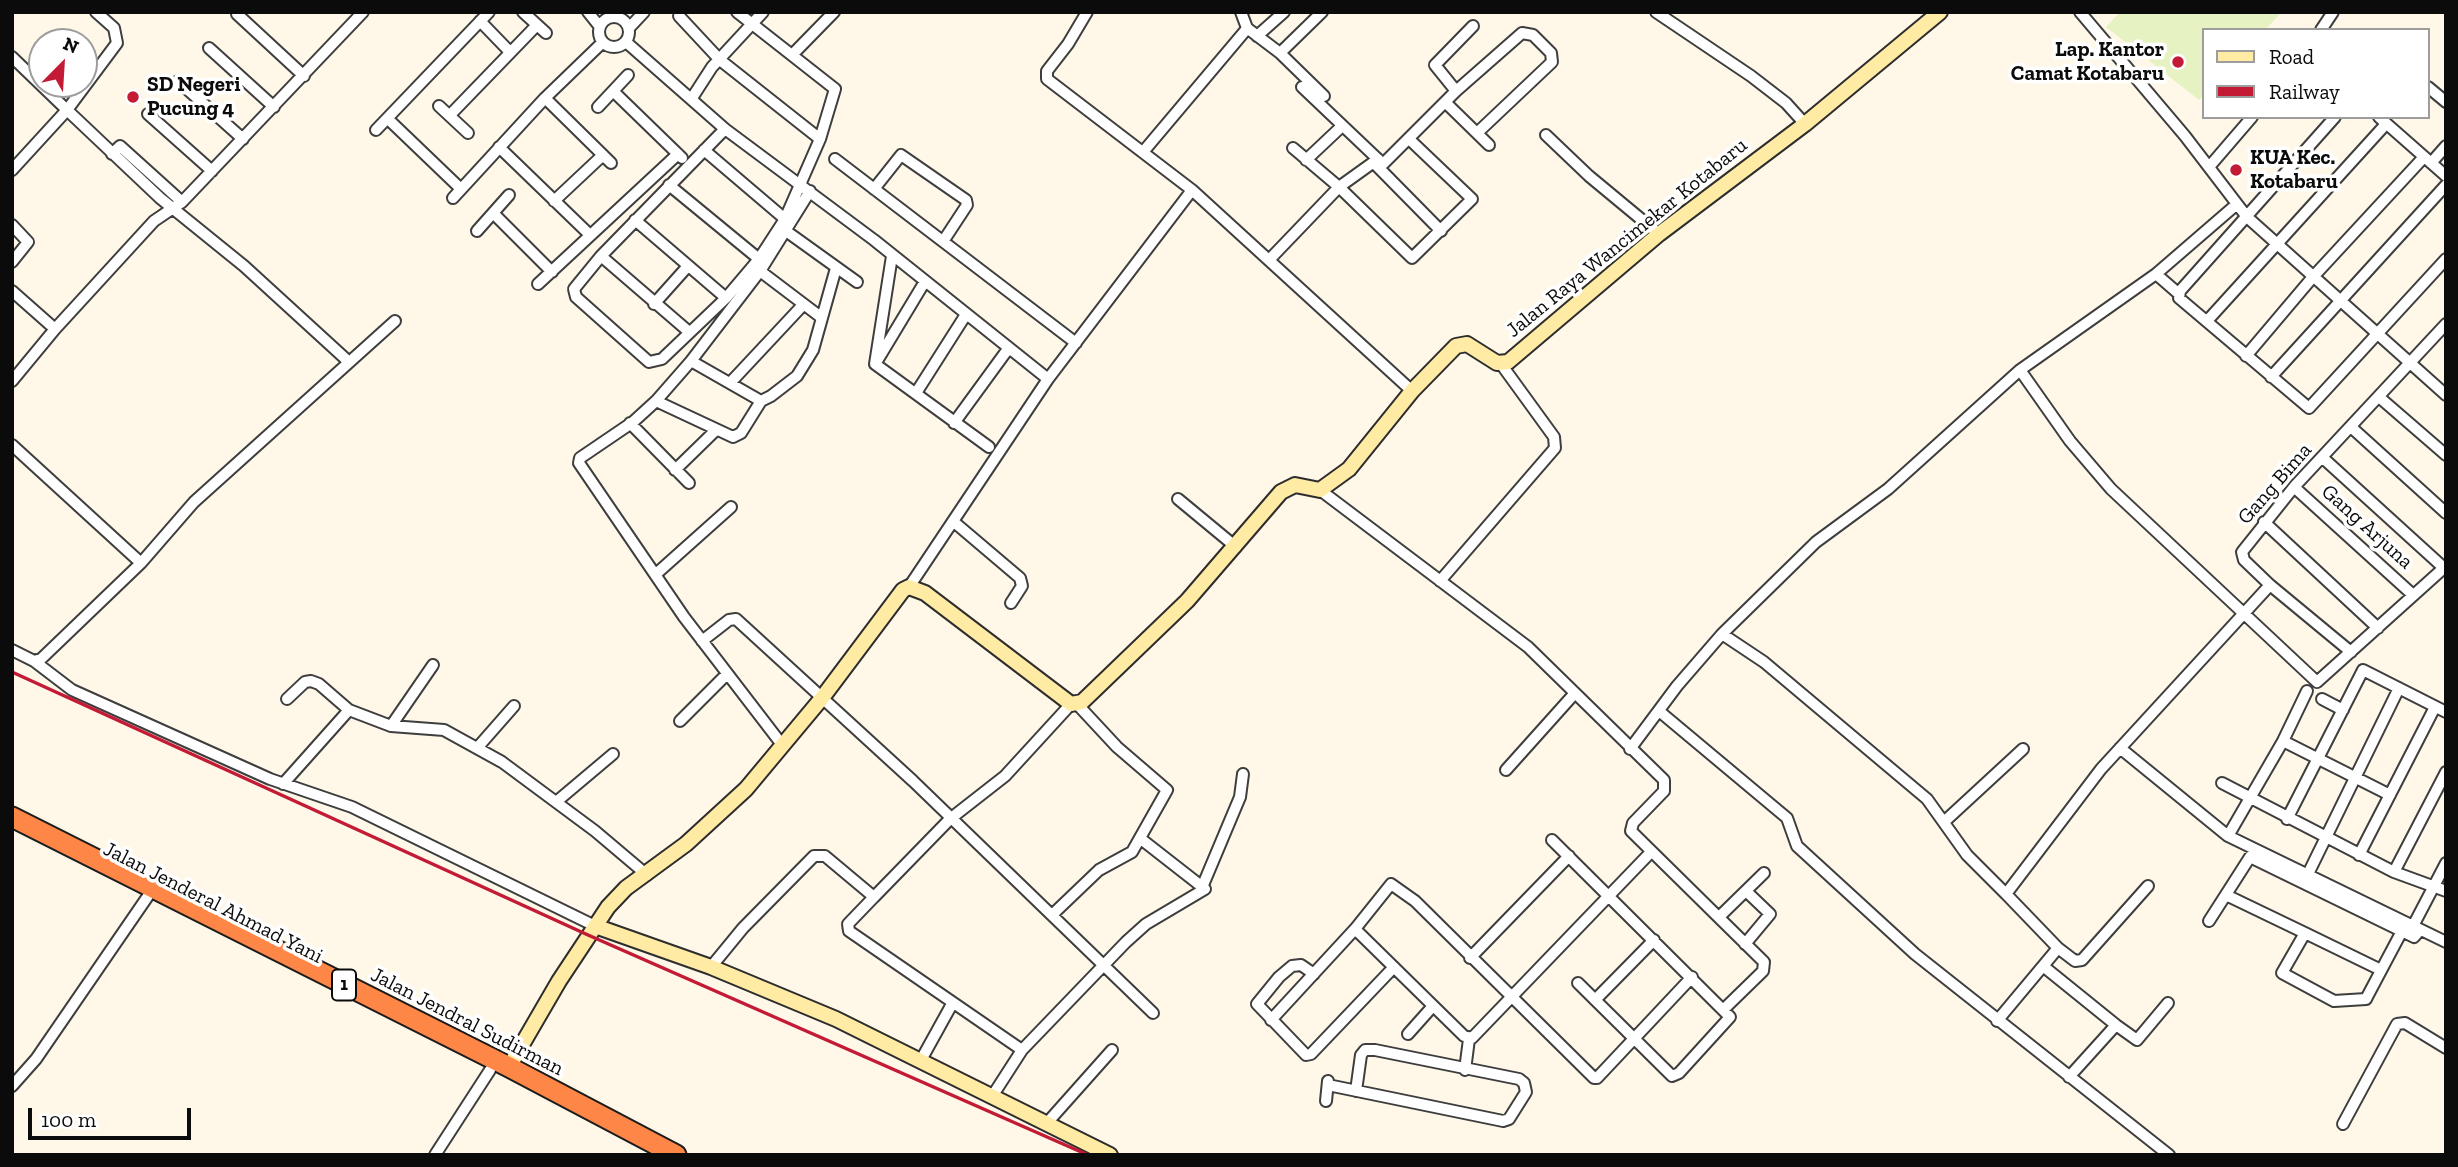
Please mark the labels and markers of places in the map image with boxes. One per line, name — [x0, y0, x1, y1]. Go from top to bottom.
place label: Lap. Kantor Camat Kotabaru — [2011, 37, 2164, 87]
marker: Lap. Kantor Camat Kotabaru — [2170, 54, 2186, 70]
place label: SD Negeri Pucung 4 — [147, 72, 240, 122]
marker: SD Negeri Pucung 4 — [125, 89, 141, 105]
place label: KUA Kec. Kotabaru — [2250, 145, 2338, 195]
marker: KUA Kec. Kotabaru — [2228, 162, 2244, 178]

